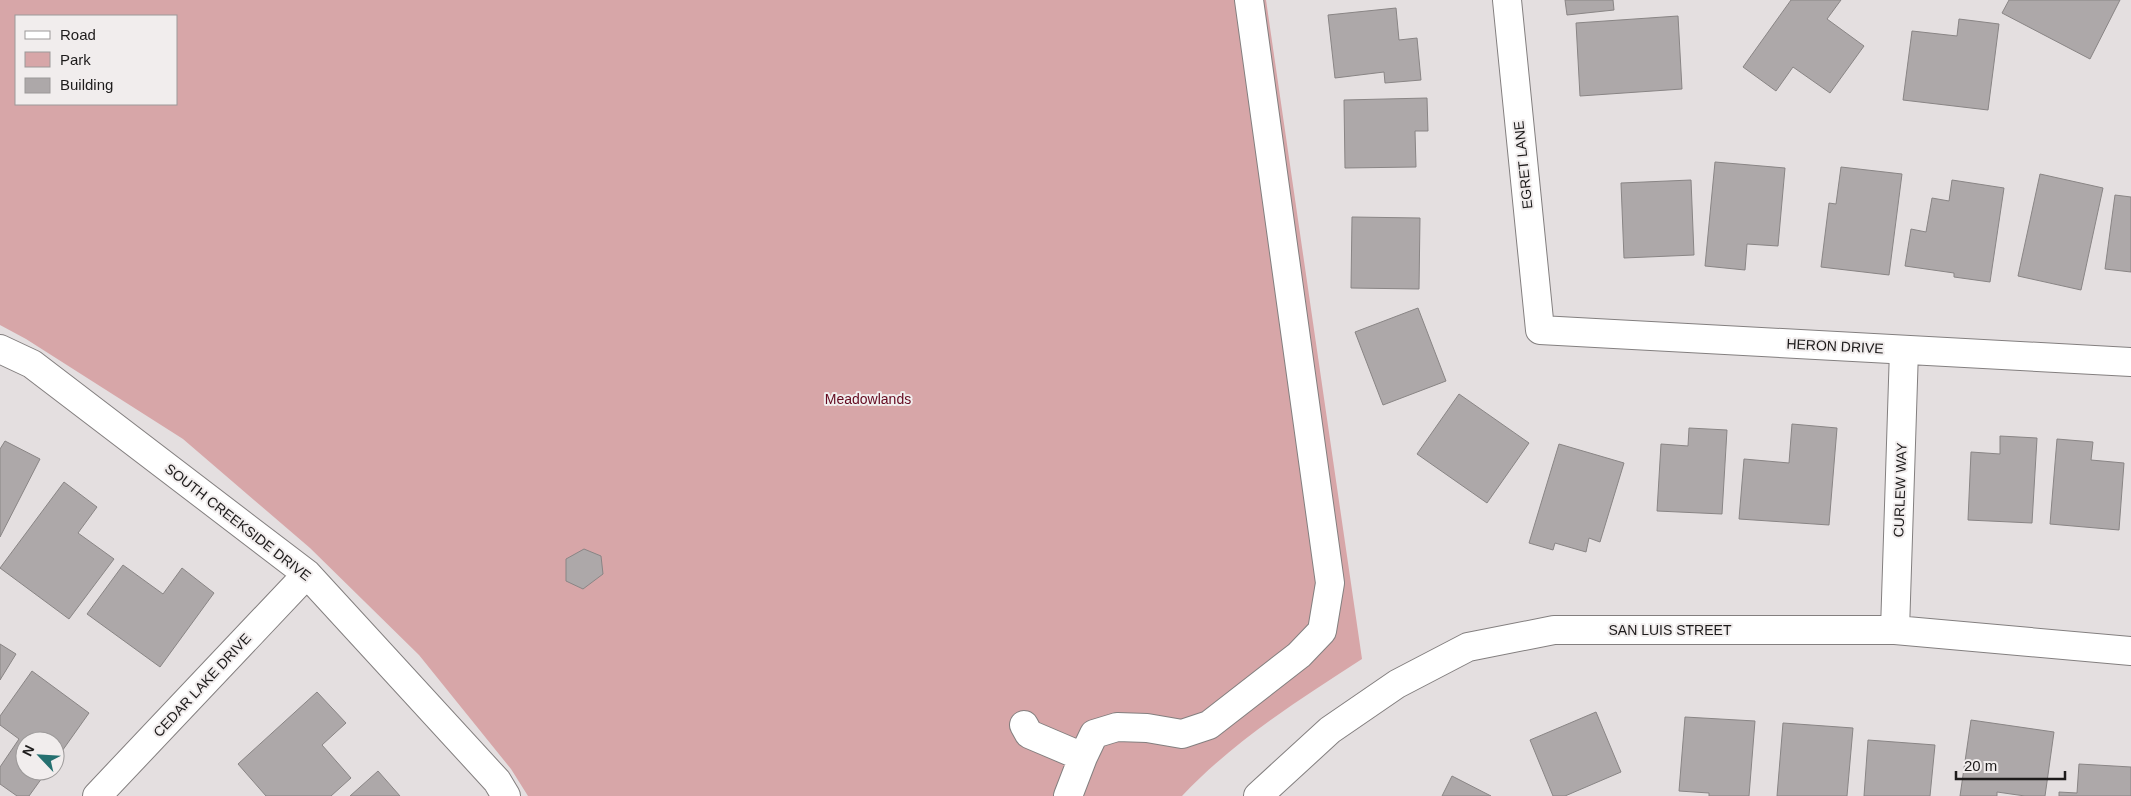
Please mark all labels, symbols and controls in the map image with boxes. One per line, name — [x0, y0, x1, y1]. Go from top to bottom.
legend — [15, 15, 178, 105]
text: Road — [60, 26, 96, 43]
text: Park — [60, 51, 91, 68]
text: Building — [60, 76, 113, 93]
street label: EGRET LANE — [1510, 120, 1536, 210]
street label: HERON DRIVE — [1786, 335, 1884, 357]
park label: Meadowlands — [825, 391, 911, 407]
street label: CURLEW WAY — [1890, 442, 1910, 538]
street label: SOUTH CREEKSIDE DRIVE — [162, 460, 314, 584]
street label: SAN LUIS STREET — [1609, 622, 1732, 638]
street label: CEDAR LAKE DRIVE — [150, 630, 254, 740]
north arrow — [15, 731, 65, 781]
text: N — [19, 743, 38, 758]
scale bar — [1956, 748, 2065, 780]
text: 20 m — [1964, 757, 1997, 774]

